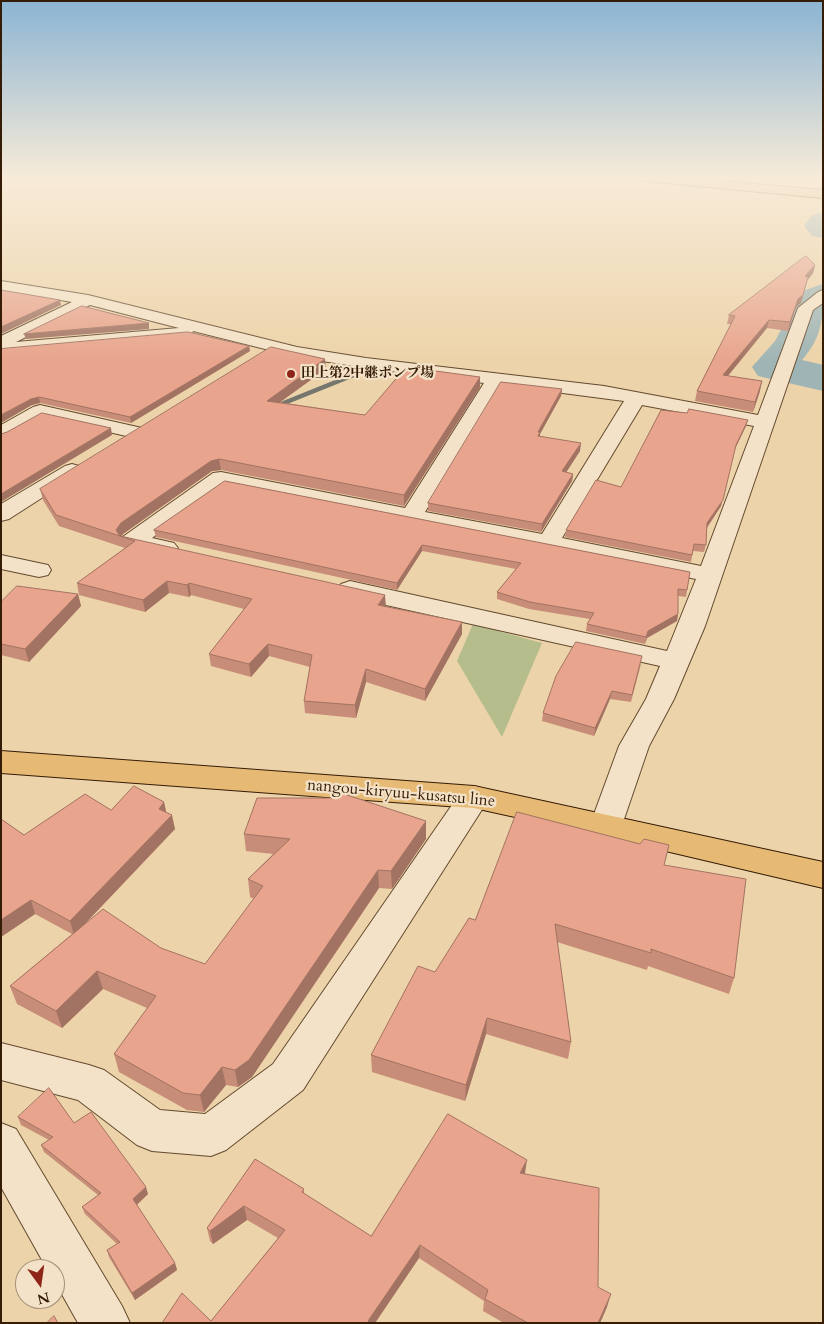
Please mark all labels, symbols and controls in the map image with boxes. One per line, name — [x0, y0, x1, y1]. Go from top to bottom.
place label: 田上第2中継ポンプ場 — [301, 366, 434, 382]
marker: 田上第2中継ポンプ場 — [285, 368, 297, 380]
street label: nangou-kiryuu-kusatsu line — [306, 776, 496, 812]
north arrow — [15, 1259, 65, 1309]
text: N — [35, 1287, 52, 1309]

